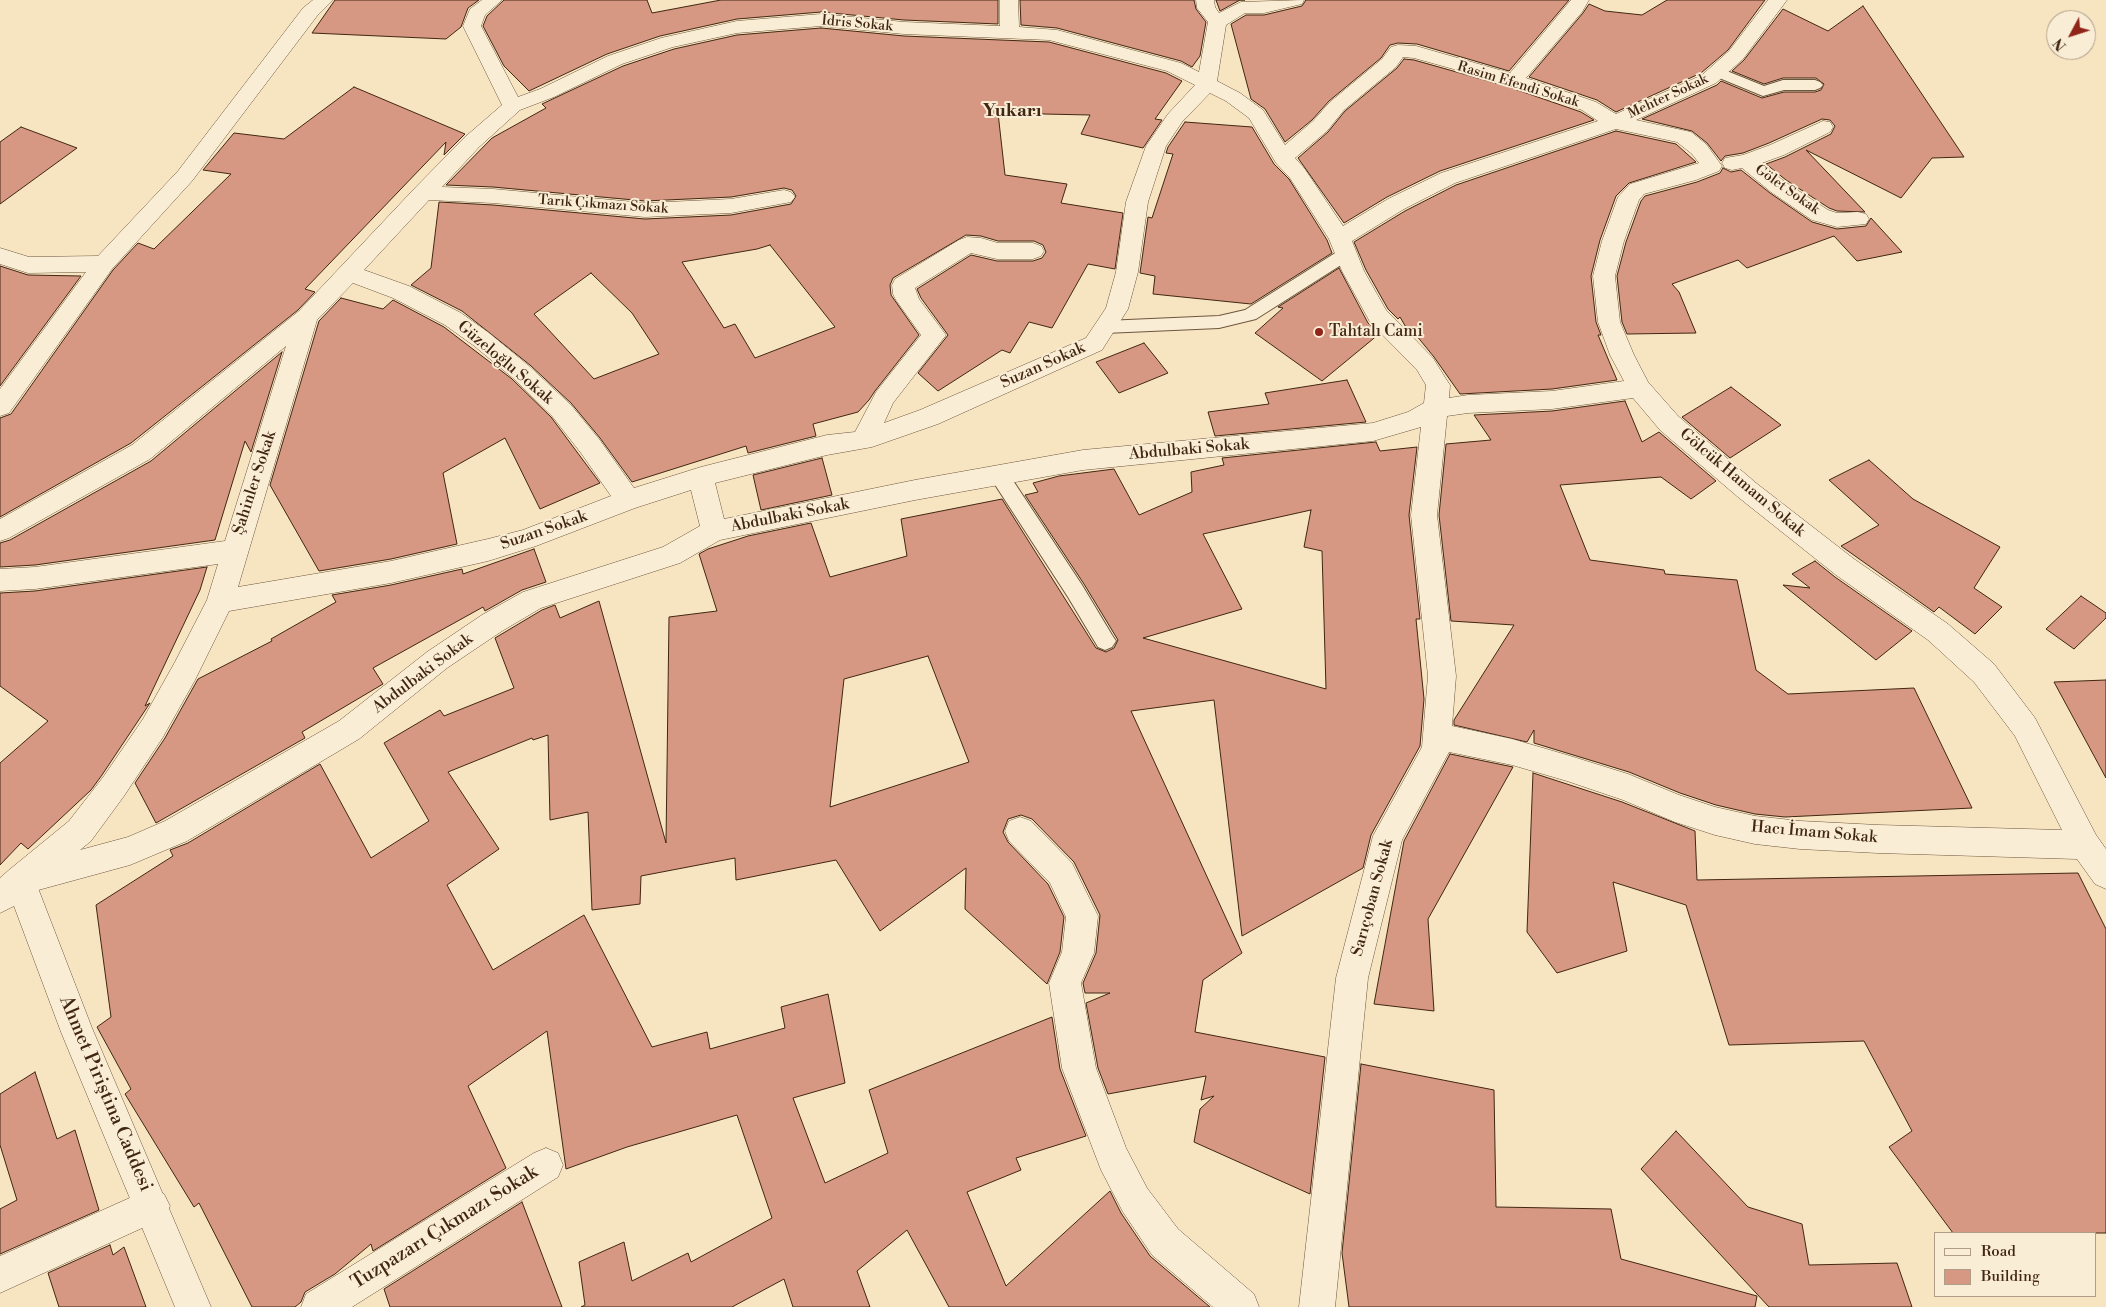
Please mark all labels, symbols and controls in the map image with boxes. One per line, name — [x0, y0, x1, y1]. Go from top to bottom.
north arrow — [2046, 10, 2096, 60]
street label: İdris Sokak — [821, 13, 893, 35]
text: N — [2050, 34, 2071, 54]
street label: Rasim Efendi Sokak — [1455, 58, 1581, 112]
street label: Mehter Sokak — [1625, 71, 1711, 123]
district label: Yukarı — [982, 101, 1042, 123]
street label: Gölet Sokak — [1751, 162, 1823, 218]
street label: Tarık Çıkmazı Sokak — [538, 192, 668, 218]
street label: Güzeloğlu Sokak — [453, 317, 557, 409]
place label: Tahtalı Cami — [1329, 322, 1423, 342]
marker: Tahtalı Cami — [1313, 326, 1325, 338]
street label: Suzan Sokak — [998, 339, 1088, 393]
street label: Gölcük Hamam Sokak — [1675, 425, 1809, 541]
street label: Şahinler Sokak — [229, 429, 281, 537]
street label: Abdulbaki Sokak — [1128, 435, 1250, 465]
street label: Abdulbaki Sokak — [729, 495, 851, 537]
street label: Suzan Sokak — [498, 507, 590, 555]
street label: Abdulbaki Sokak — [369, 630, 477, 718]
street label: Hacı İmam Sokak — [1750, 818, 1878, 848]
street label: Sarıçoban Sokak — [1348, 838, 1398, 958]
street label: Ahmet Piriştina Caddesi — [53, 993, 157, 1195]
street label: Tuzpazarı Çıkmazı Sokak — [347, 1161, 543, 1295]
legend — [1934, 1232, 2096, 1297]
text: Road — [1981, 1242, 2016, 1261]
text: Building — [1981, 1267, 2040, 1286]

